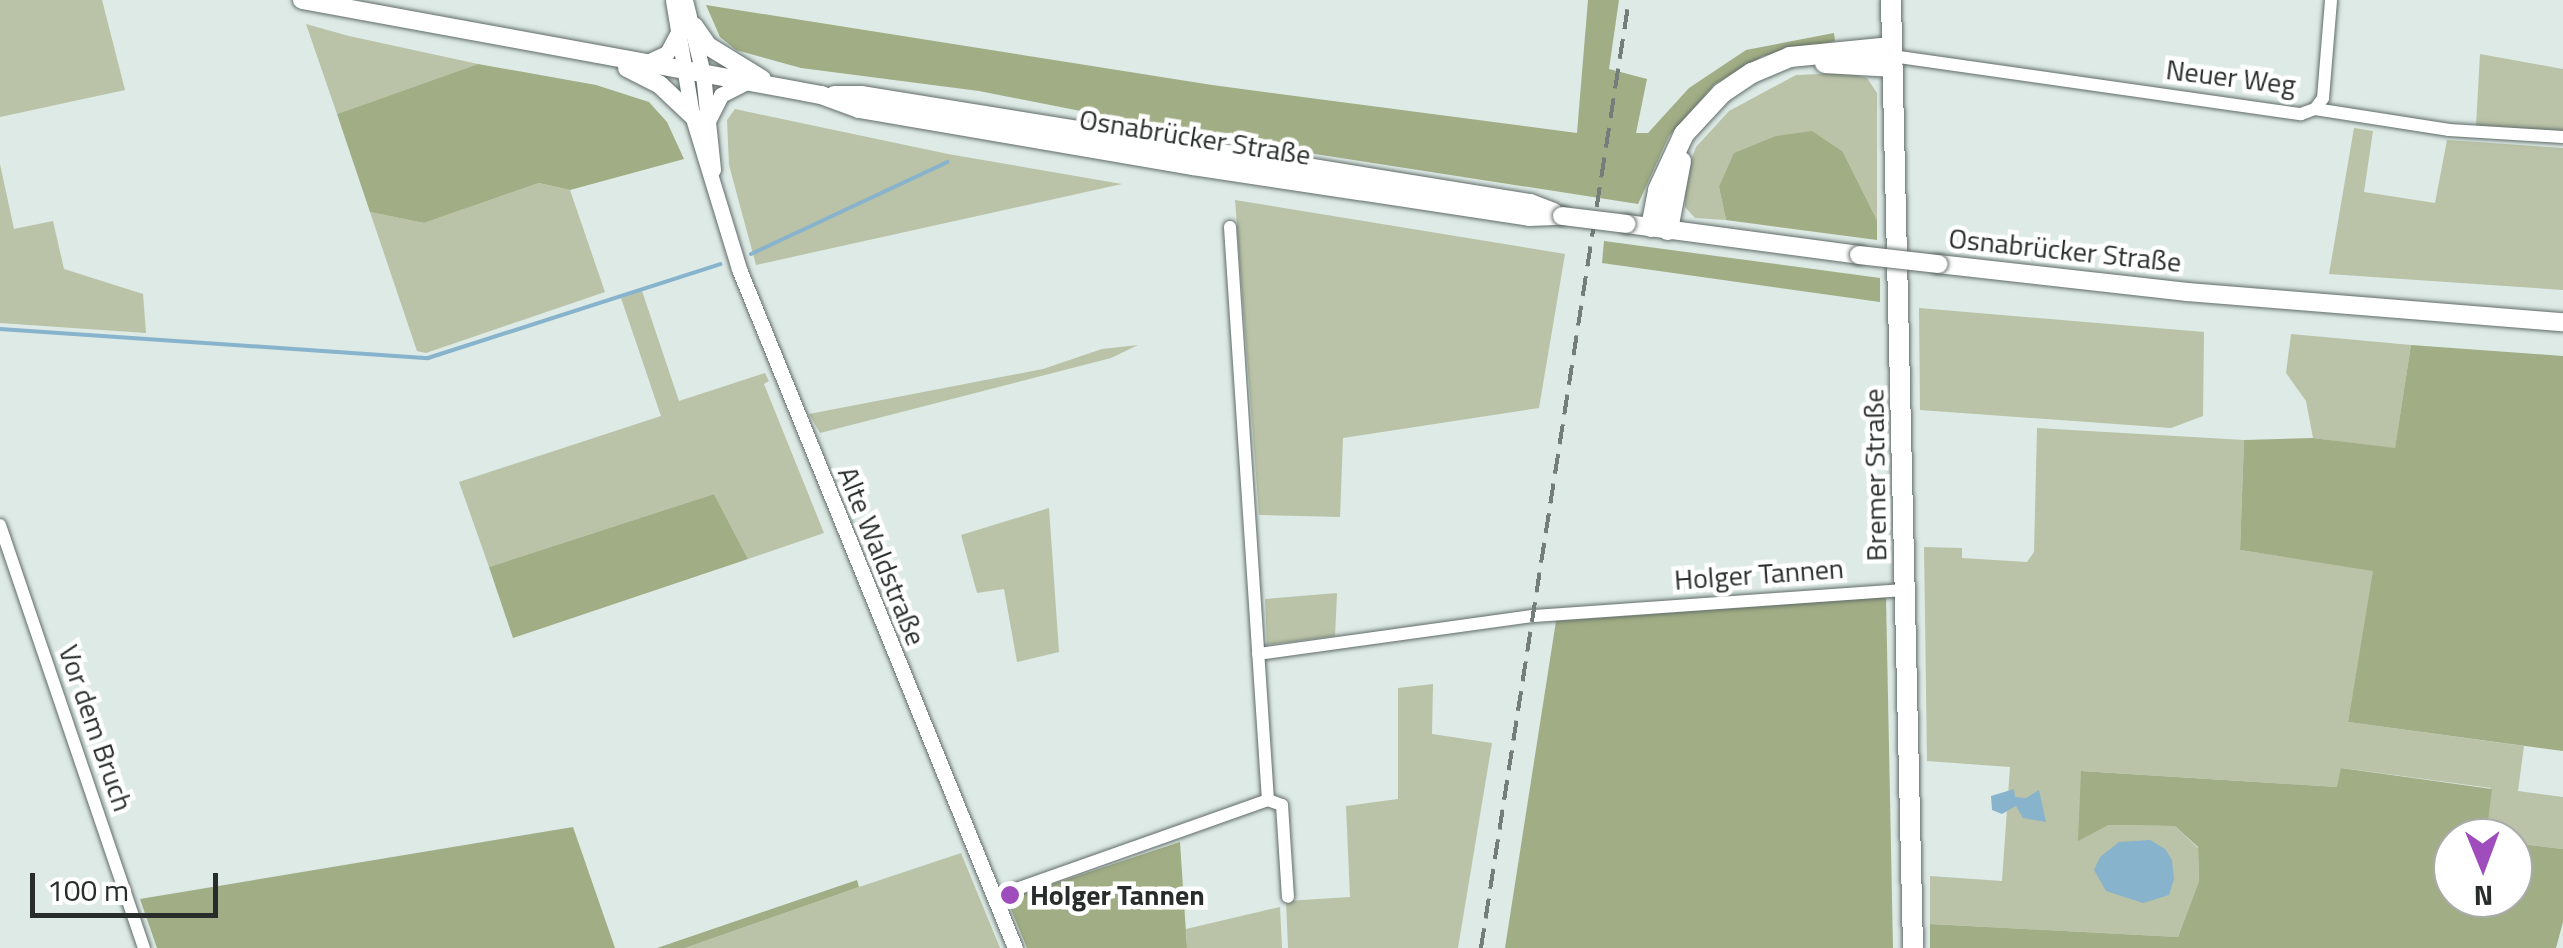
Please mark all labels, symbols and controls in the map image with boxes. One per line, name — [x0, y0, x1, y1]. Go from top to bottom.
street label: Neuer Weg — [2164, 52, 2298, 102]
street label: Osnabrücker Straße — [1077, 102, 1313, 172]
street label: Osnabrücker Straße — [1947, 221, 2183, 279]
street label: Bremer Straße — [1857, 388, 1893, 562]
street label: Alte Waldstraße — [831, 462, 933, 650]
street label: Holger Tannen — [1673, 551, 1845, 597]
street label: Vor dem Bruch — [52, 640, 140, 816]
north arrow — [2433, 818, 2533, 918]
scale bar — [35, 853, 222, 915]
text: 100 m — [47, 867, 129, 913]
text: N — [2473, 875, 2494, 918]
place label: Holger Tannen — [1030, 878, 1205, 912]
marker: Holger Tannen — [999, 884, 1021, 906]

